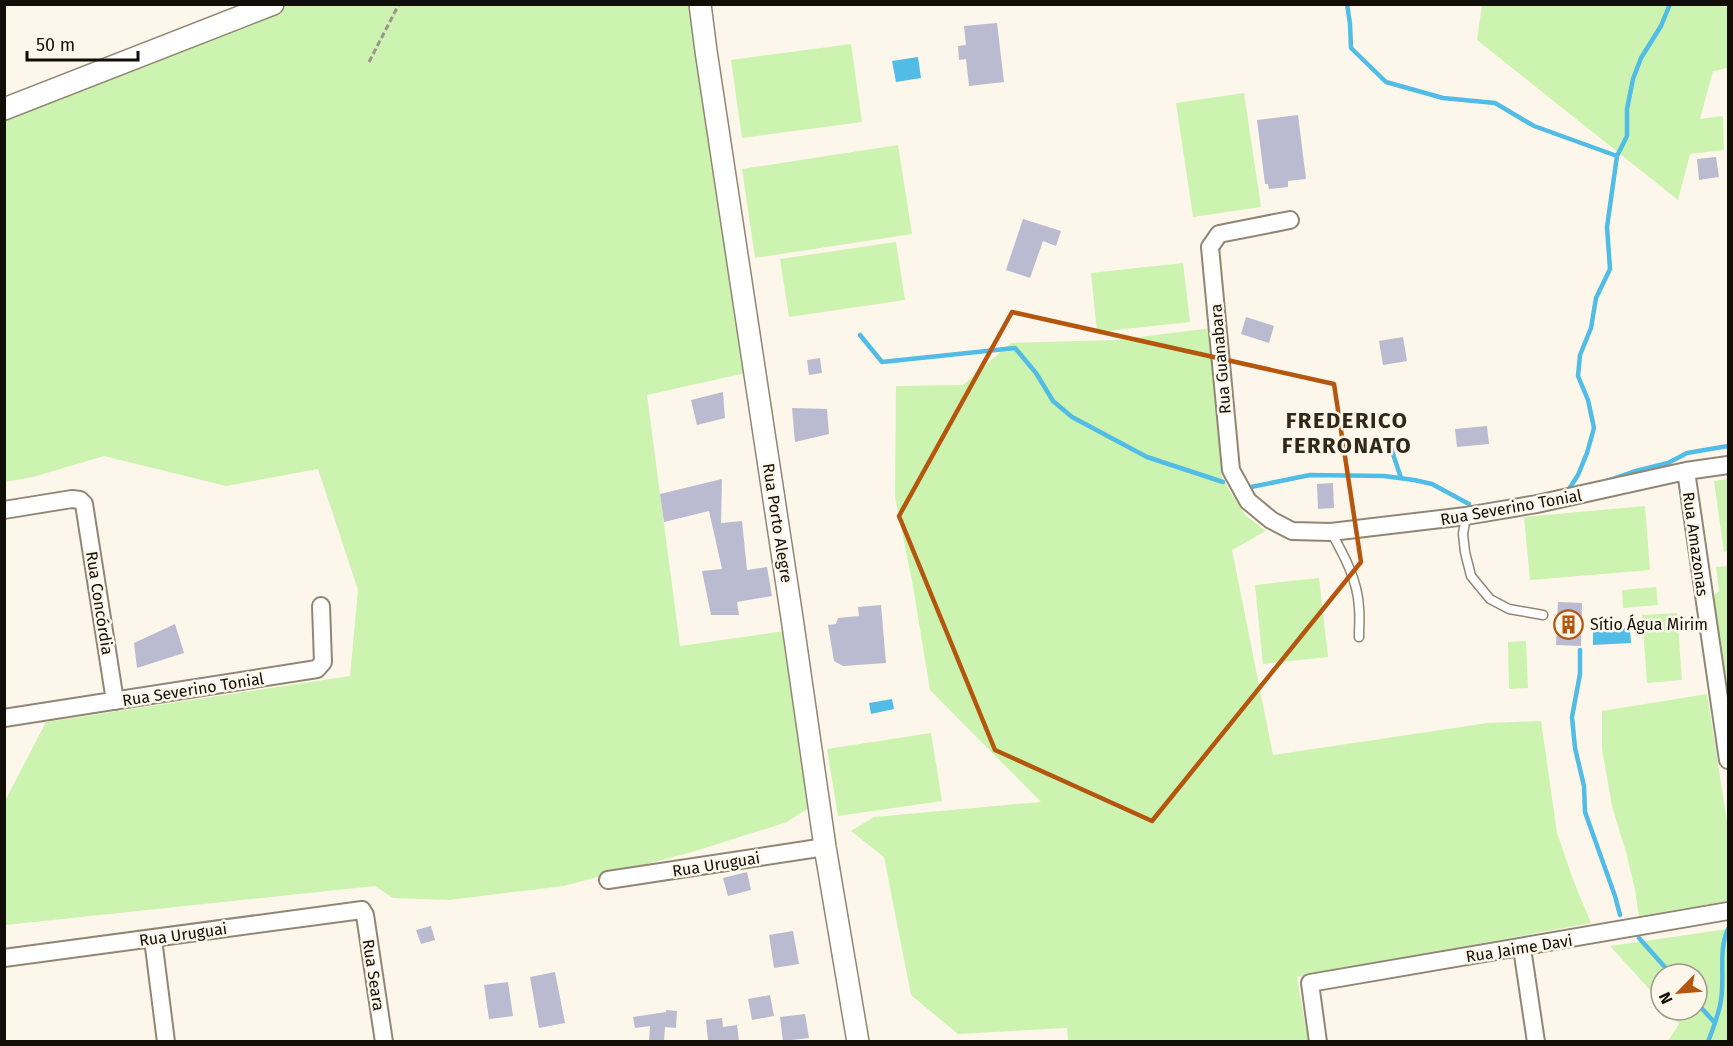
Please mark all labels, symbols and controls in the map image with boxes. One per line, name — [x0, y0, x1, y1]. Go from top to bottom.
scale bar — [27, 24, 138, 62]
text: 50 m — [36, 34, 75, 56]
street label: Rua Guanabara — [1206, 303, 1235, 415]
district label: FREDERICO FERRONATO — [1282, 407, 1412, 459]
street label: Rua Porto Alegre — [759, 462, 796, 584]
street label: Rua Severino Tonial — [1439, 486, 1584, 529]
street label: Rua Amazonas — [1679, 491, 1712, 597]
street label: Rua Concórdia — [82, 550, 117, 656]
building icon: Sítio Água Mirim — [1553, 608, 1585, 640]
place label: Sítio Água Mirim — [1590, 614, 1708, 634]
street label: Rua Severino Tonial — [121, 669, 266, 710]
street label: Rua Uruguai — [671, 848, 761, 881]
street label: Rua Uruguai — [138, 919, 228, 950]
street label: Rua Jaime Davi — [1464, 931, 1574, 966]
street label: Rua Seara — [358, 938, 389, 1012]
north arrow — [1649, 962, 1709, 1022]
text: N — [1655, 989, 1677, 1007]

